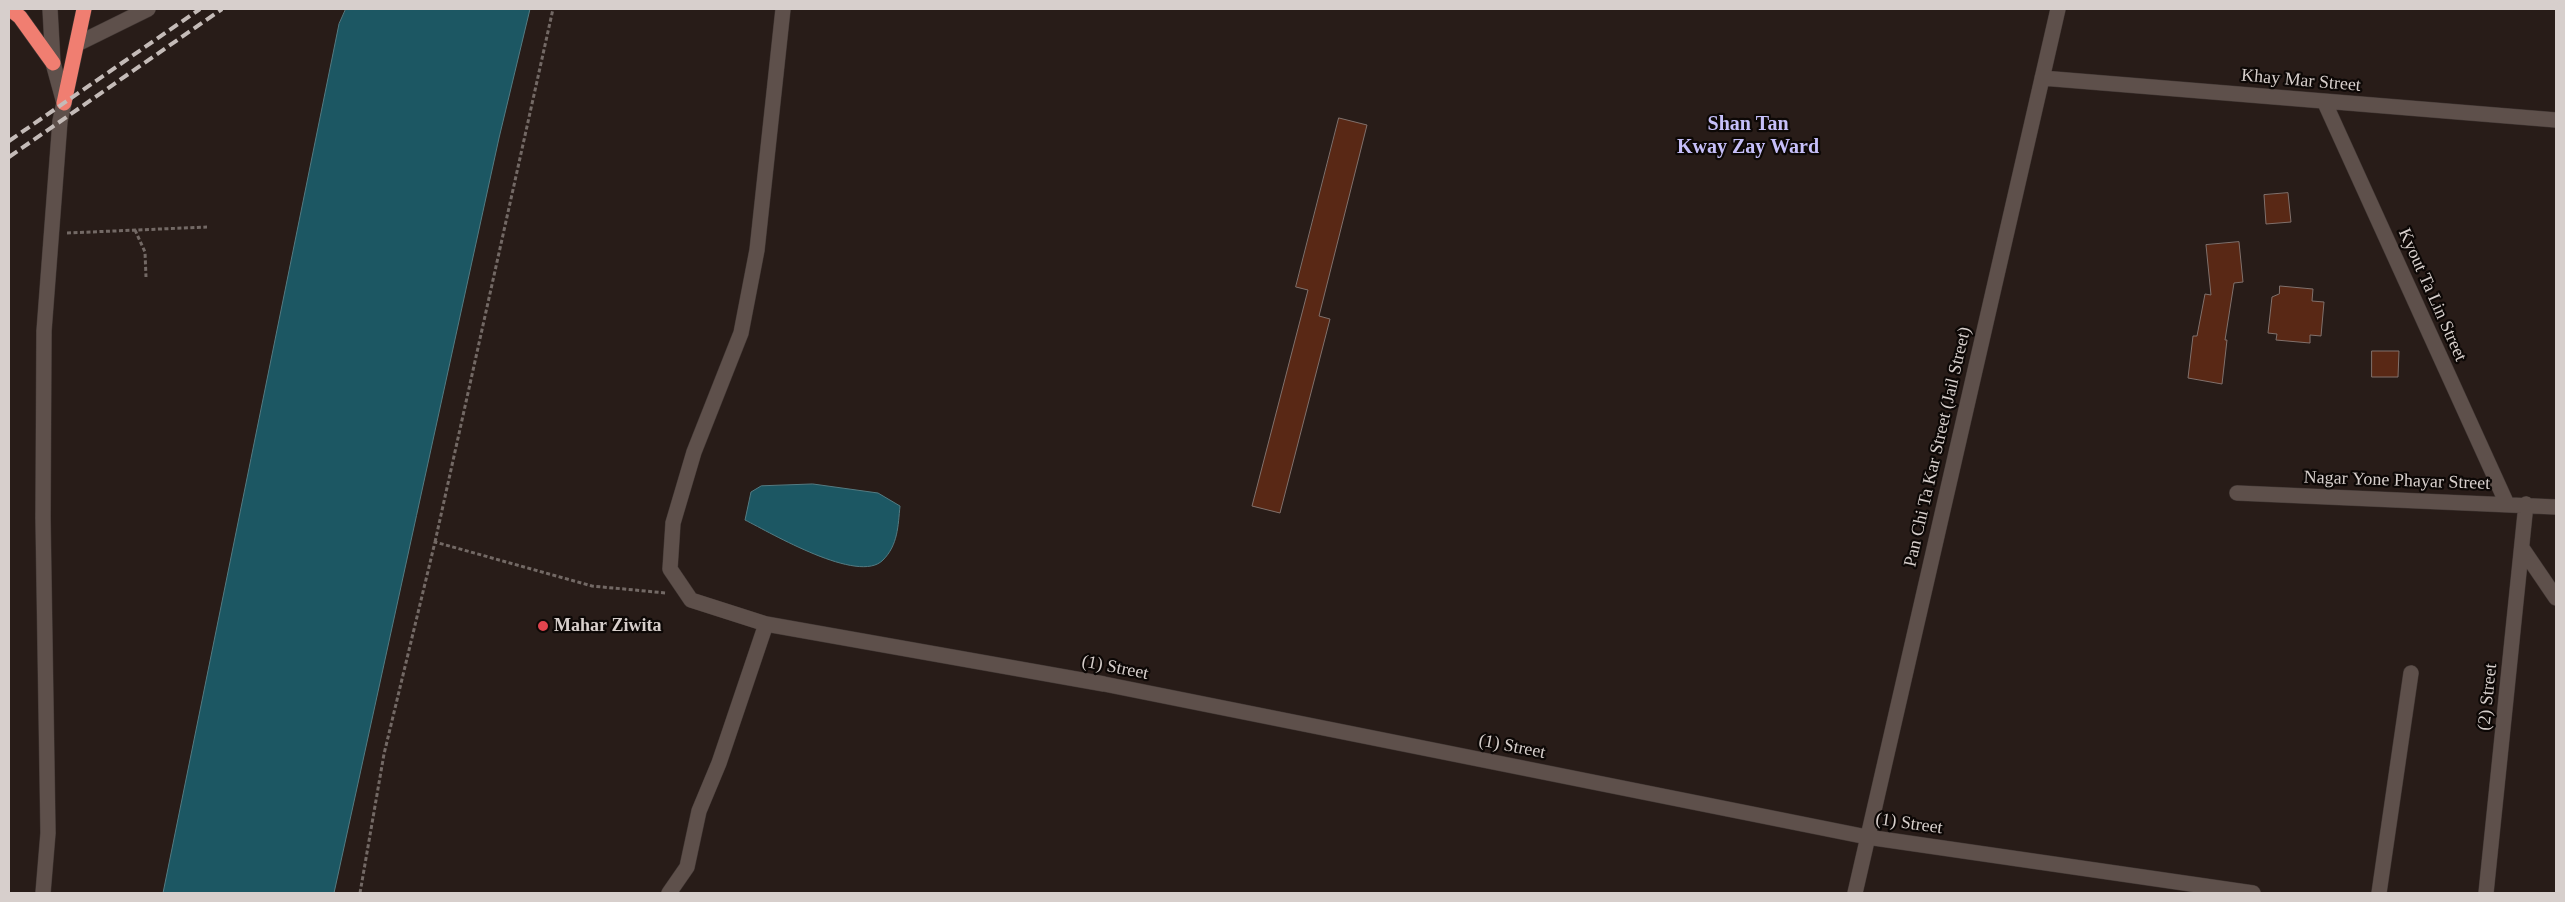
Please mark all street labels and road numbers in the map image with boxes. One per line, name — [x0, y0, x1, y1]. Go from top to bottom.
street label: Khay Mar Street — [2240, 65, 2362, 97]
street label: Kyout Ta Lin Street — [2393, 225, 2471, 365]
street label: Pan Chi Ta Kar Street (Jail Street) — [1900, 325, 1976, 569]
street label: Nagar Yone Phayar Street — [2303, 467, 2491, 495]
street label: (1) Street — [1080, 651, 1150, 685]
street label: (2) Street — [2474, 662, 2502, 732]
street label: (1) Street — [1477, 730, 1547, 764]
street label: (1) Street — [1874, 809, 1944, 839]

